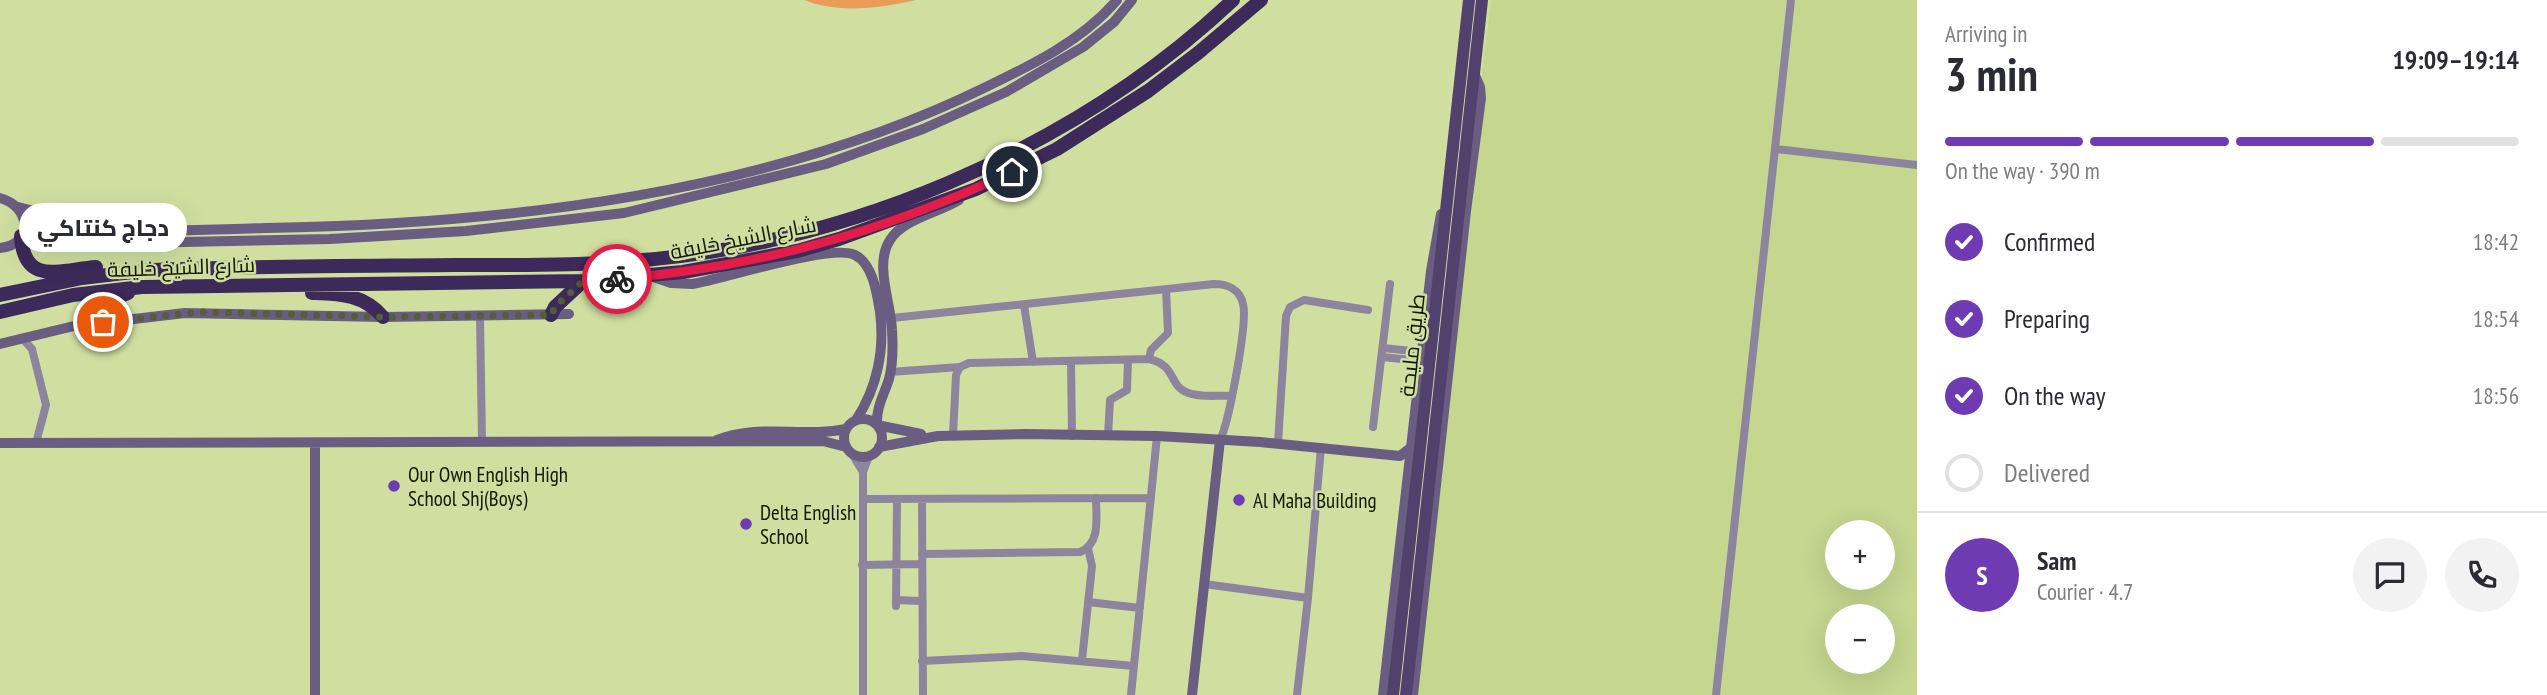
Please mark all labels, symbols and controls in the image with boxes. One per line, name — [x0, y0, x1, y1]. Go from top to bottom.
text: Arriving in — [1945, 19, 2027, 48]
text: 19:09–19:14 — [2392, 43, 2519, 76]
text: 3 min — [1945, 44, 2038, 104]
pin — [982, 142, 1042, 202]
icon: home — [993, 153, 1031, 191]
text: On the way · 390 m — [1945, 156, 2100, 185]
callout: دجاج كنتاكي — [19, 203, 187, 252]
street label: شارع الشيخ خليفة — [668, 211, 819, 266]
text: دجاج كنتاكي — [37, 213, 169, 242]
icon: check — [1945, 223, 1983, 261]
text: Confirmed — [2004, 225, 2095, 258]
text: 18:42 — [2473, 227, 2519, 256]
courier — [582, 244, 652, 314]
street label: شارع الشيخ خليفة — [106, 251, 256, 284]
icon: bike — [598, 260, 636, 298]
pin — [73, 292, 133, 352]
street label: طريق مليحة — [1393, 292, 1431, 398]
icon: check — [1945, 300, 1983, 338]
text: Preparing — [2004, 302, 2090, 335]
icon: bag — [84, 303, 122, 341]
text: 18:54 — [2473, 304, 2519, 333]
icon: check — [1945, 377, 1983, 415]
text: On the way — [2004, 379, 2106, 412]
text: 18:56 — [2473, 381, 2519, 410]
text: Delivered — [2004, 456, 2090, 489]
place label: Our Own English High School Shj(Boys) — [408, 461, 568, 512]
marker: Our Own English High School Shj(Boys) — [386, 478, 402, 494]
place label: Al Maha Building — [1253, 487, 1377, 514]
marker: Al Maha Building — [1231, 492, 1247, 508]
place label: Delta English School — [760, 499, 856, 550]
marker: Delta English School — [738, 516, 754, 532]
map controls — [1825, 520, 1895, 674]
button: + — [1825, 520, 1895, 590]
button: chat — [2353, 538, 2427, 612]
button: phone — [2445, 538, 2519, 612]
text: Sam — [2037, 544, 2076, 577]
text: S — [1976, 559, 1988, 592]
text: Courier · 4.7 — [2037, 577, 2133, 606]
button: − — [1825, 604, 1895, 674]

